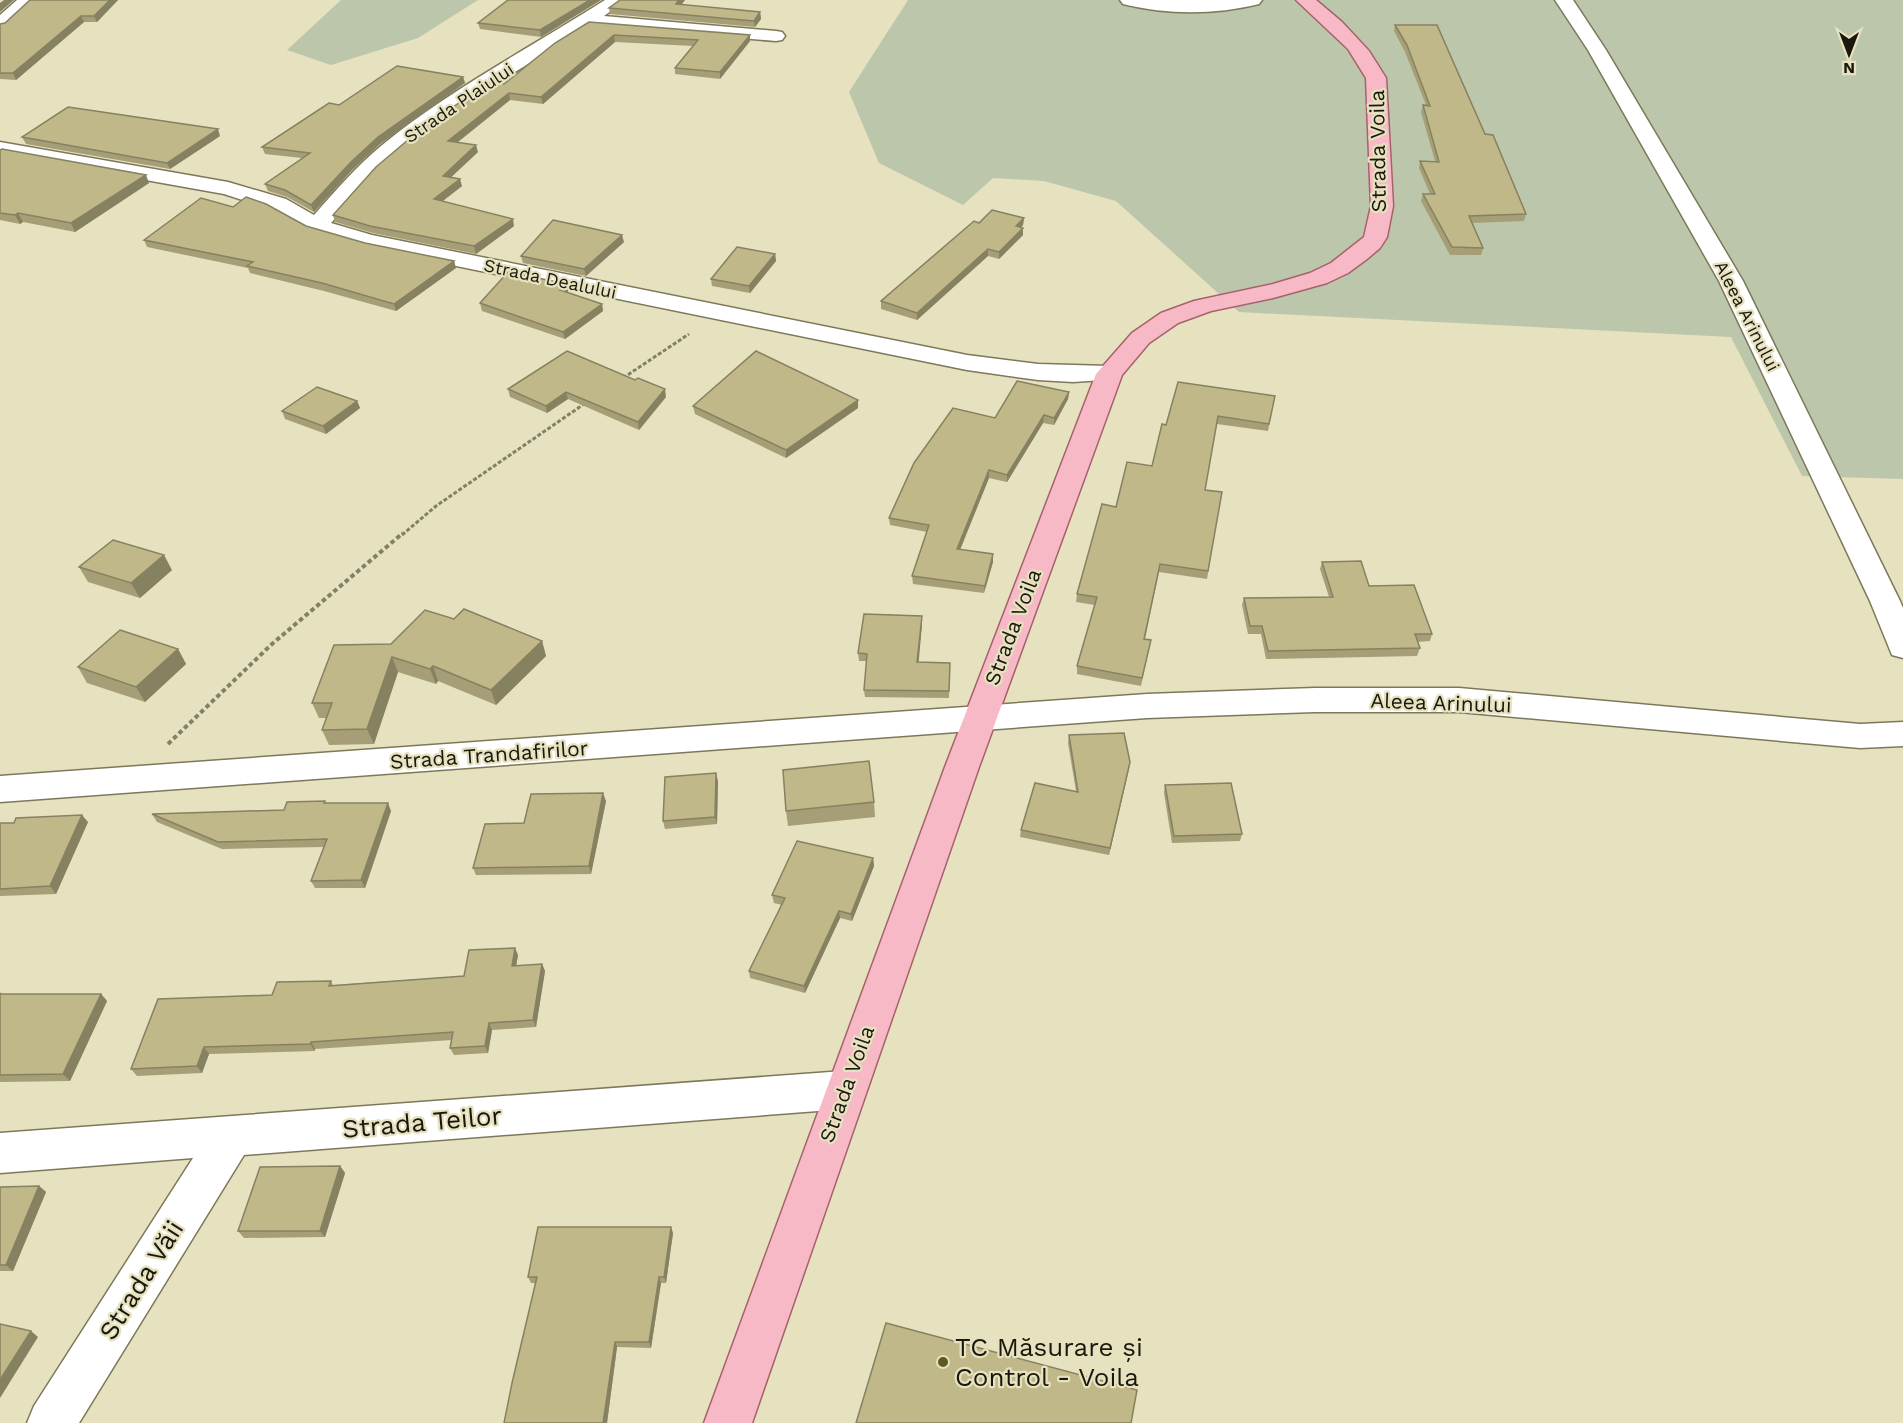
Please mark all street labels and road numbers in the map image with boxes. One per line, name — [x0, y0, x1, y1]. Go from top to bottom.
street label: Strada Plaiului — [400, 58, 517, 147]
street label: Strada Voila — [1364, 89, 1391, 213]
street label: Strada Dealului — [482, 254, 618, 303]
street label: Aleea Arinului — [1711, 257, 1784, 374]
street label: Strada Voila — [979, 565, 1046, 689]
street label: Aleea Arinului — [1370, 688, 1512, 717]
street label: Strada Trandafirilor — [389, 735, 589, 774]
street label: Strada Voila — [814, 1022, 879, 1146]
street label: Strada Teilor — [341, 1100, 503, 1144]
street label: Strada Văii — [93, 1215, 189, 1345]

